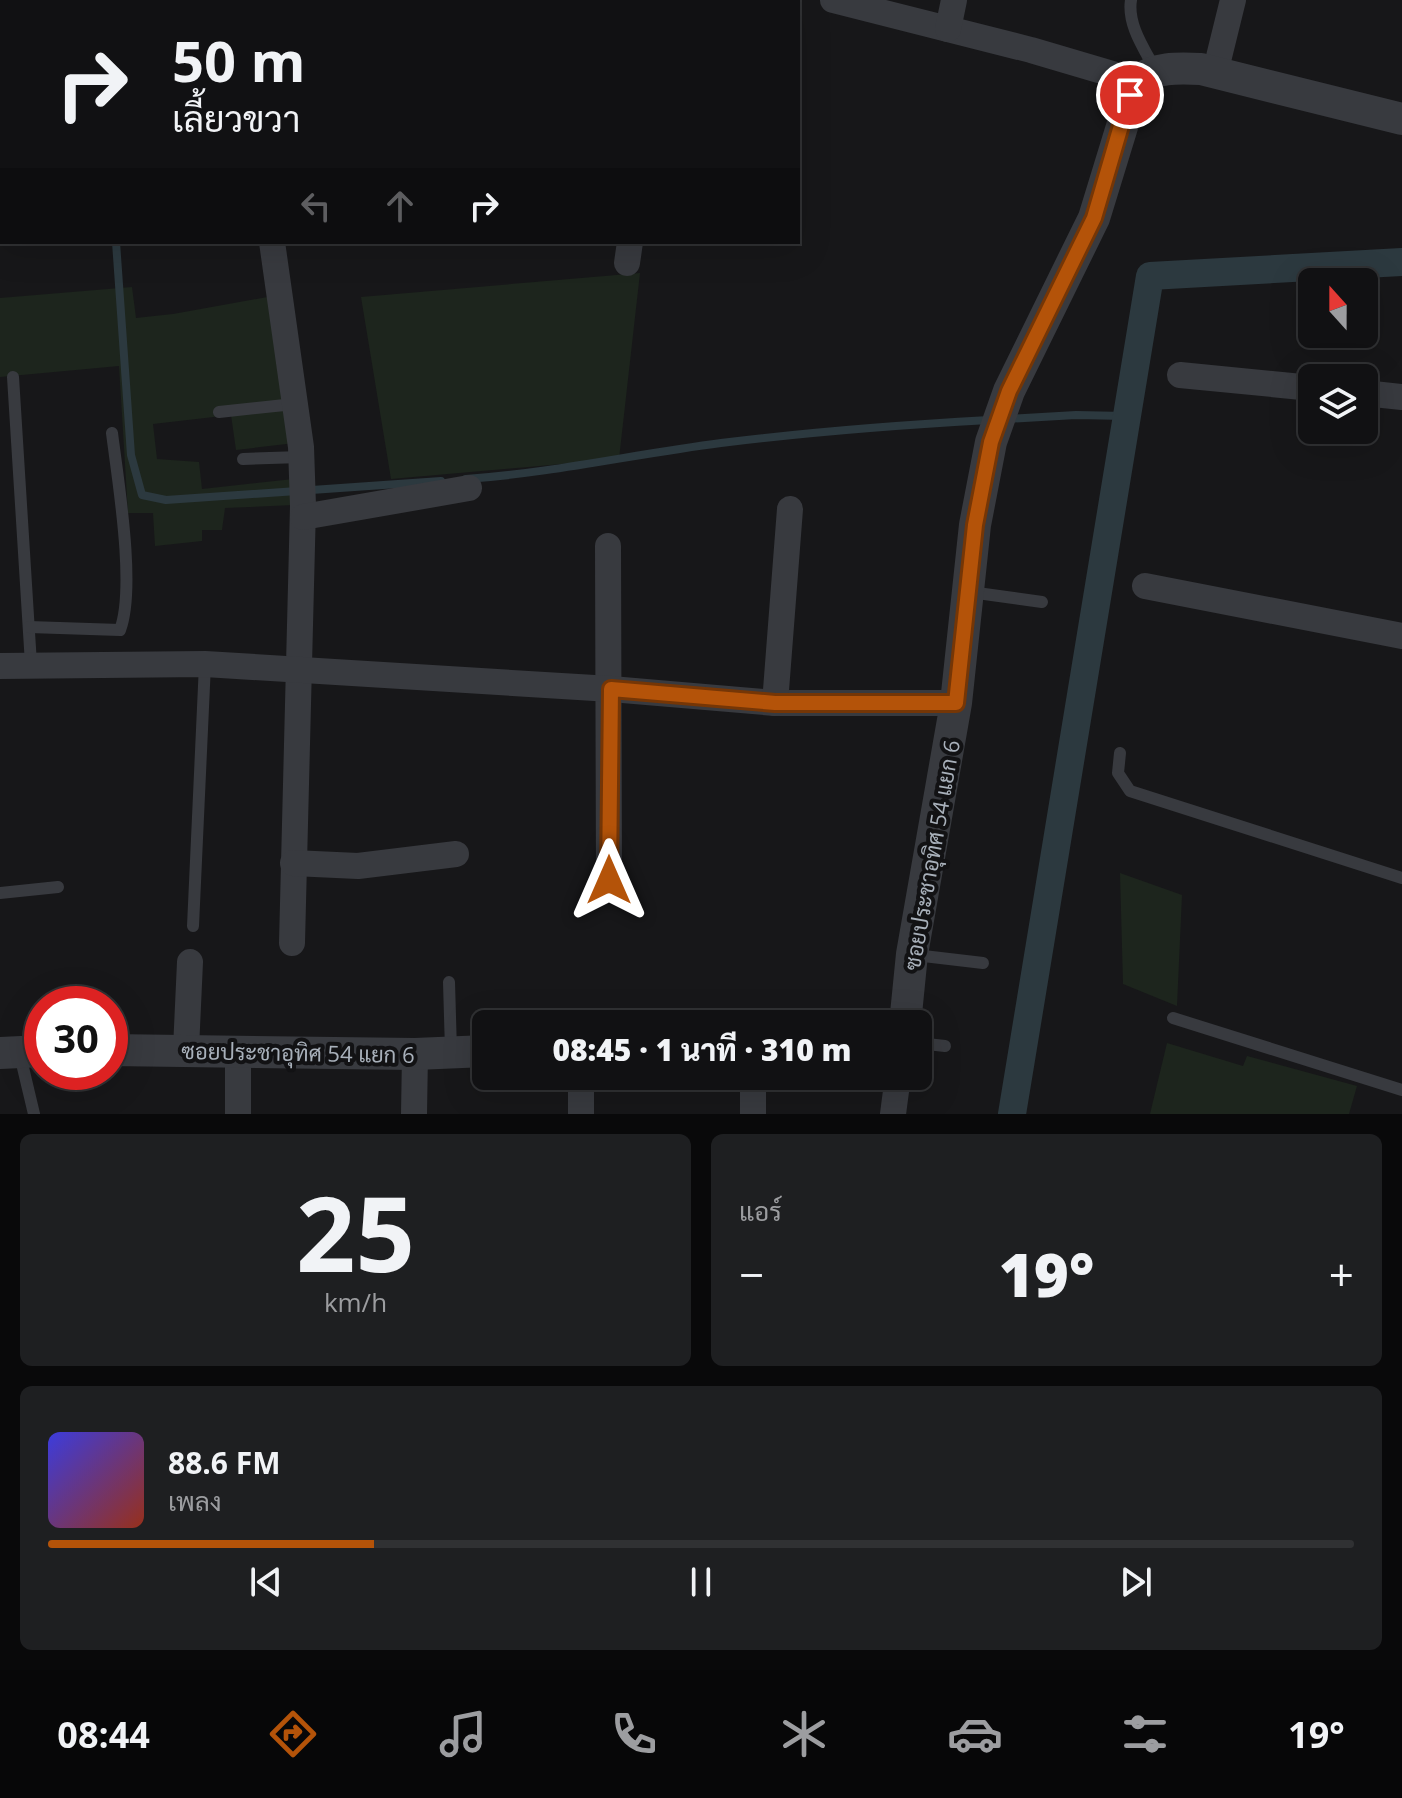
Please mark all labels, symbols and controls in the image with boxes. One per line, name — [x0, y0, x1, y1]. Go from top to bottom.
text: 50 m — [172, 22, 306, 98]
icon: right — [40, 32, 144, 136]
pin — [1096, 61, 1164, 129]
icon: arrive — [1108, 73, 1152, 117]
text: เลี้ยวขวา — [172, 94, 300, 143]
icon: left — [294, 184, 338, 228]
icon: ahead — [378, 184, 422, 228]
icon: right — [462, 184, 506, 228]
north arrow — [1298, 268, 1378, 348]
map controls — [1298, 268, 1378, 444]
button: layers — [1298, 364, 1378, 444]
street label: ซอยประชาอุทิศ 54 แยก 6 — [896, 737, 968, 973]
position arrow — [567, 838, 651, 922]
speed limit sign: 30 — [24, 986, 128, 1090]
text: 08:45 · 1 นาที · 310 m — [552, 1029, 852, 1070]
street label: ซอยประชาอุทิศ 54 แยก 6 — [181, 1035, 415, 1071]
text: 25 — [296, 1161, 415, 1302]
text: แอร์ — [739, 1193, 782, 1229]
text: 19° — [999, 1233, 1094, 1315]
text: − — [739, 1244, 764, 1304]
text: + — [1329, 1244, 1354, 1304]
text: km/h — [324, 1284, 387, 1320]
text: 88.6 FM — [168, 1442, 281, 1483]
text: เพลง — [168, 1483, 222, 1519]
icon: previous — [244, 1560, 288, 1604]
icon: pause — [679, 1560, 723, 1604]
icon: next — [1114, 1560, 1158, 1604]
icon: directions — [265, 1706, 321, 1762]
icon: music — [435, 1706, 491, 1762]
icon: phone — [606, 1706, 662, 1762]
icon: climate — [776, 1706, 832, 1762]
icon: car — [947, 1706, 1003, 1762]
icon: filters — [1117, 1706, 1173, 1762]
text: 08:44 — [57, 1710, 150, 1759]
text: 19° — [1288, 1710, 1345, 1759]

